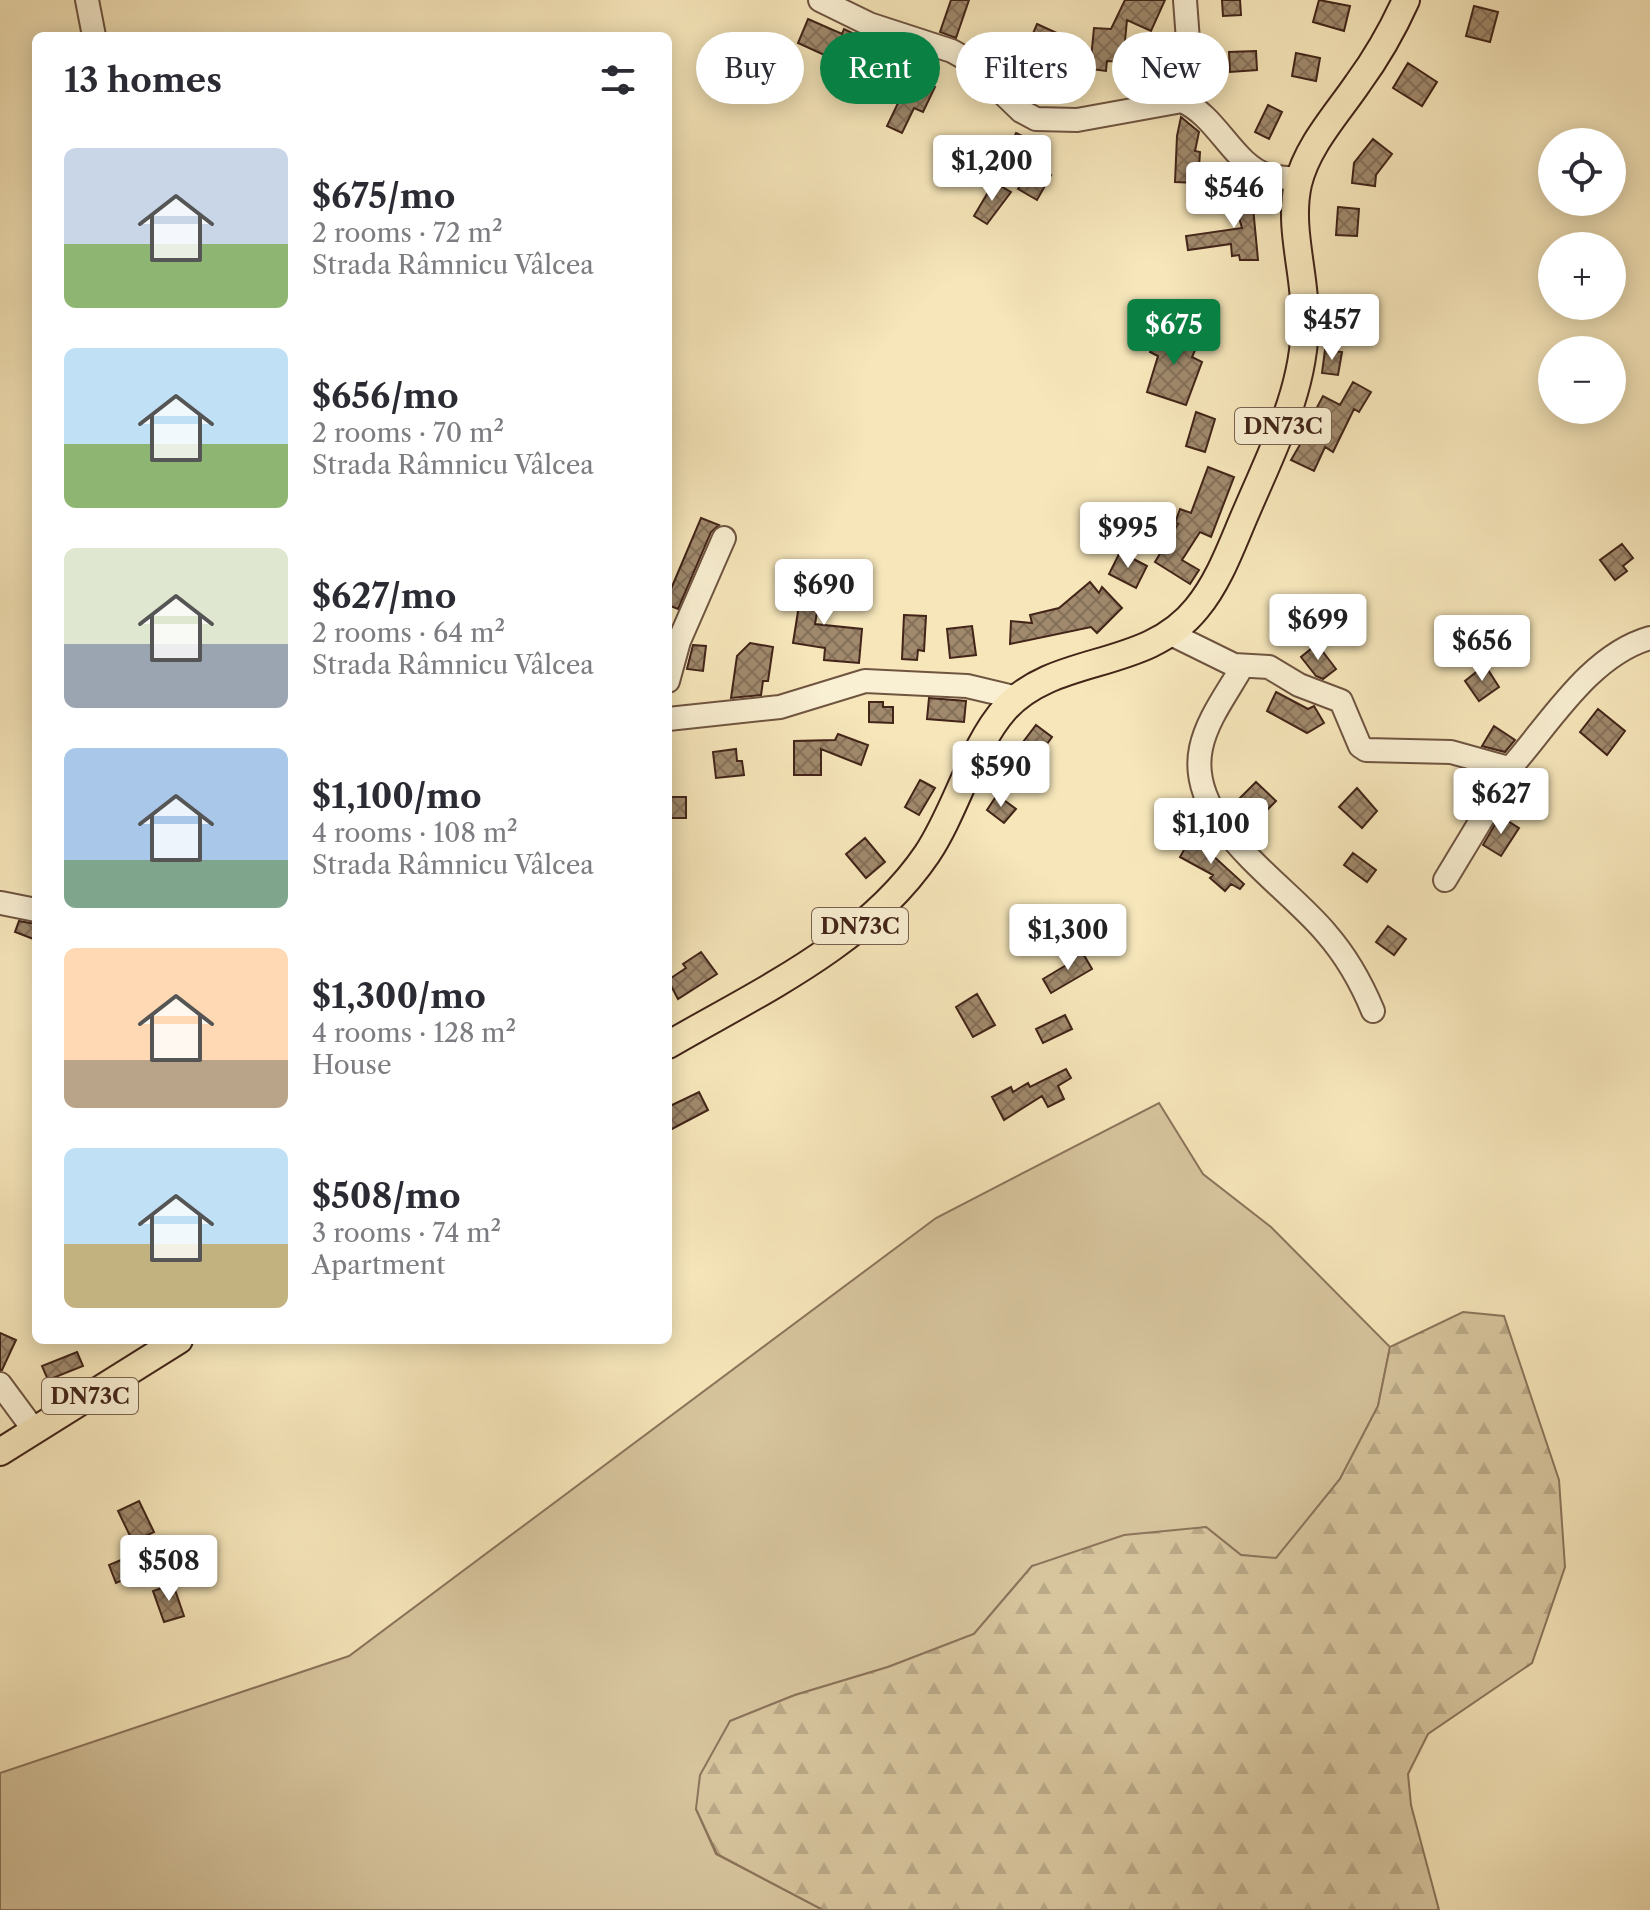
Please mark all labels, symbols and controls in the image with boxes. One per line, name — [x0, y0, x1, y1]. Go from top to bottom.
chip: Buy — [696, 32, 804, 104]
chip: Rent — [820, 32, 940, 104]
chip: Filters — [956, 32, 1096, 104]
chip: New — [1112, 32, 1229, 104]
icon: filters — [596, 58, 640, 102]
text: 13 homes — [64, 59, 222, 101]
map controls — [1538, 128, 1626, 424]
button: locate — [1538, 128, 1626, 216]
pin: $1,200 — [927, 135, 1057, 203]
text: $1,200 — [951, 145, 1033, 177]
pin: $546 — [1187, 162, 1281, 230]
text: $546 — [1204, 172, 1264, 204]
text: $675/mo — [312, 175, 455, 217]
icon: home — [128, 180, 224, 276]
text: 2 rooms · 72 m² — [312, 217, 503, 249]
button: + — [1538, 232, 1626, 320]
text: Strada Râmnicu Vâlcea — [312, 249, 594, 281]
pin: $457 — [1285, 294, 1379, 362]
pin: $675 — [1127, 299, 1221, 367]
text: $457 — [1303, 304, 1361, 336]
text: $675 — [1145, 309, 1203, 341]
button: − — [1538, 336, 1626, 424]
text: $656/mo — [312, 375, 459, 417]
icon: home — [128, 380, 224, 476]
road number: DN73C — [1235, 408, 1331, 444]
text: 2 rooms · 70 m² — [312, 417, 504, 449]
text: Strada Râmnicu Vâlcea — [312, 449, 594, 481]
pin: $995 — [1081, 502, 1175, 570]
text: $995 — [1098, 512, 1158, 544]
pin: $690 — [777, 559, 871, 627]
text: $690 — [793, 569, 855, 601]
text: $627/mo — [312, 575, 456, 617]
icon: home — [128, 580, 224, 676]
pin: $699 — [1271, 594, 1365, 662]
text: $699 — [1287, 604, 1349, 636]
pin: $656 — [1435, 615, 1529, 683]
text: 2 rooms · 64 m² — [312, 617, 505, 649]
text: $656 — [1452, 625, 1512, 657]
text: Strada Râmnicu Vâlcea — [312, 649, 594, 681]
pin: $590 — [954, 741, 1048, 809]
text: $590 — [971, 751, 1031, 783]
pin: $627 — [1454, 768, 1548, 836]
text: $1,100/mo — [312, 775, 482, 817]
text: $627 — [1472, 778, 1530, 810]
icon: home — [128, 780, 224, 876]
pin: $1,100 — [1146, 798, 1276, 866]
text: $1,100 — [1172, 808, 1250, 840]
text: 4 rooms · 108 m² — [312, 817, 518, 849]
text: Strada Râmnicu Vâlcea — [312, 849, 594, 881]
pin: $1,300 — [1003, 904, 1133, 972]
road number: DN73C — [812, 908, 908, 944]
text: $1,300 — [1027, 914, 1109, 946]
text: $1,300/mo — [312, 975, 486, 1017]
icon: home — [128, 980, 224, 1076]
text: 4 rooms · 128 m² — [312, 1017, 516, 1049]
text: House — [312, 1049, 392, 1081]
text: $508/mo — [312, 1175, 461, 1217]
icon: home — [128, 1180, 224, 1276]
text: 3 rooms · 74 m² — [312, 1217, 501, 1249]
text: Apartment — [312, 1249, 445, 1281]
road number: DN73C — [42, 1378, 138, 1414]
pin: $508 — [122, 1535, 216, 1603]
text: $508 — [138, 1545, 200, 1577]

